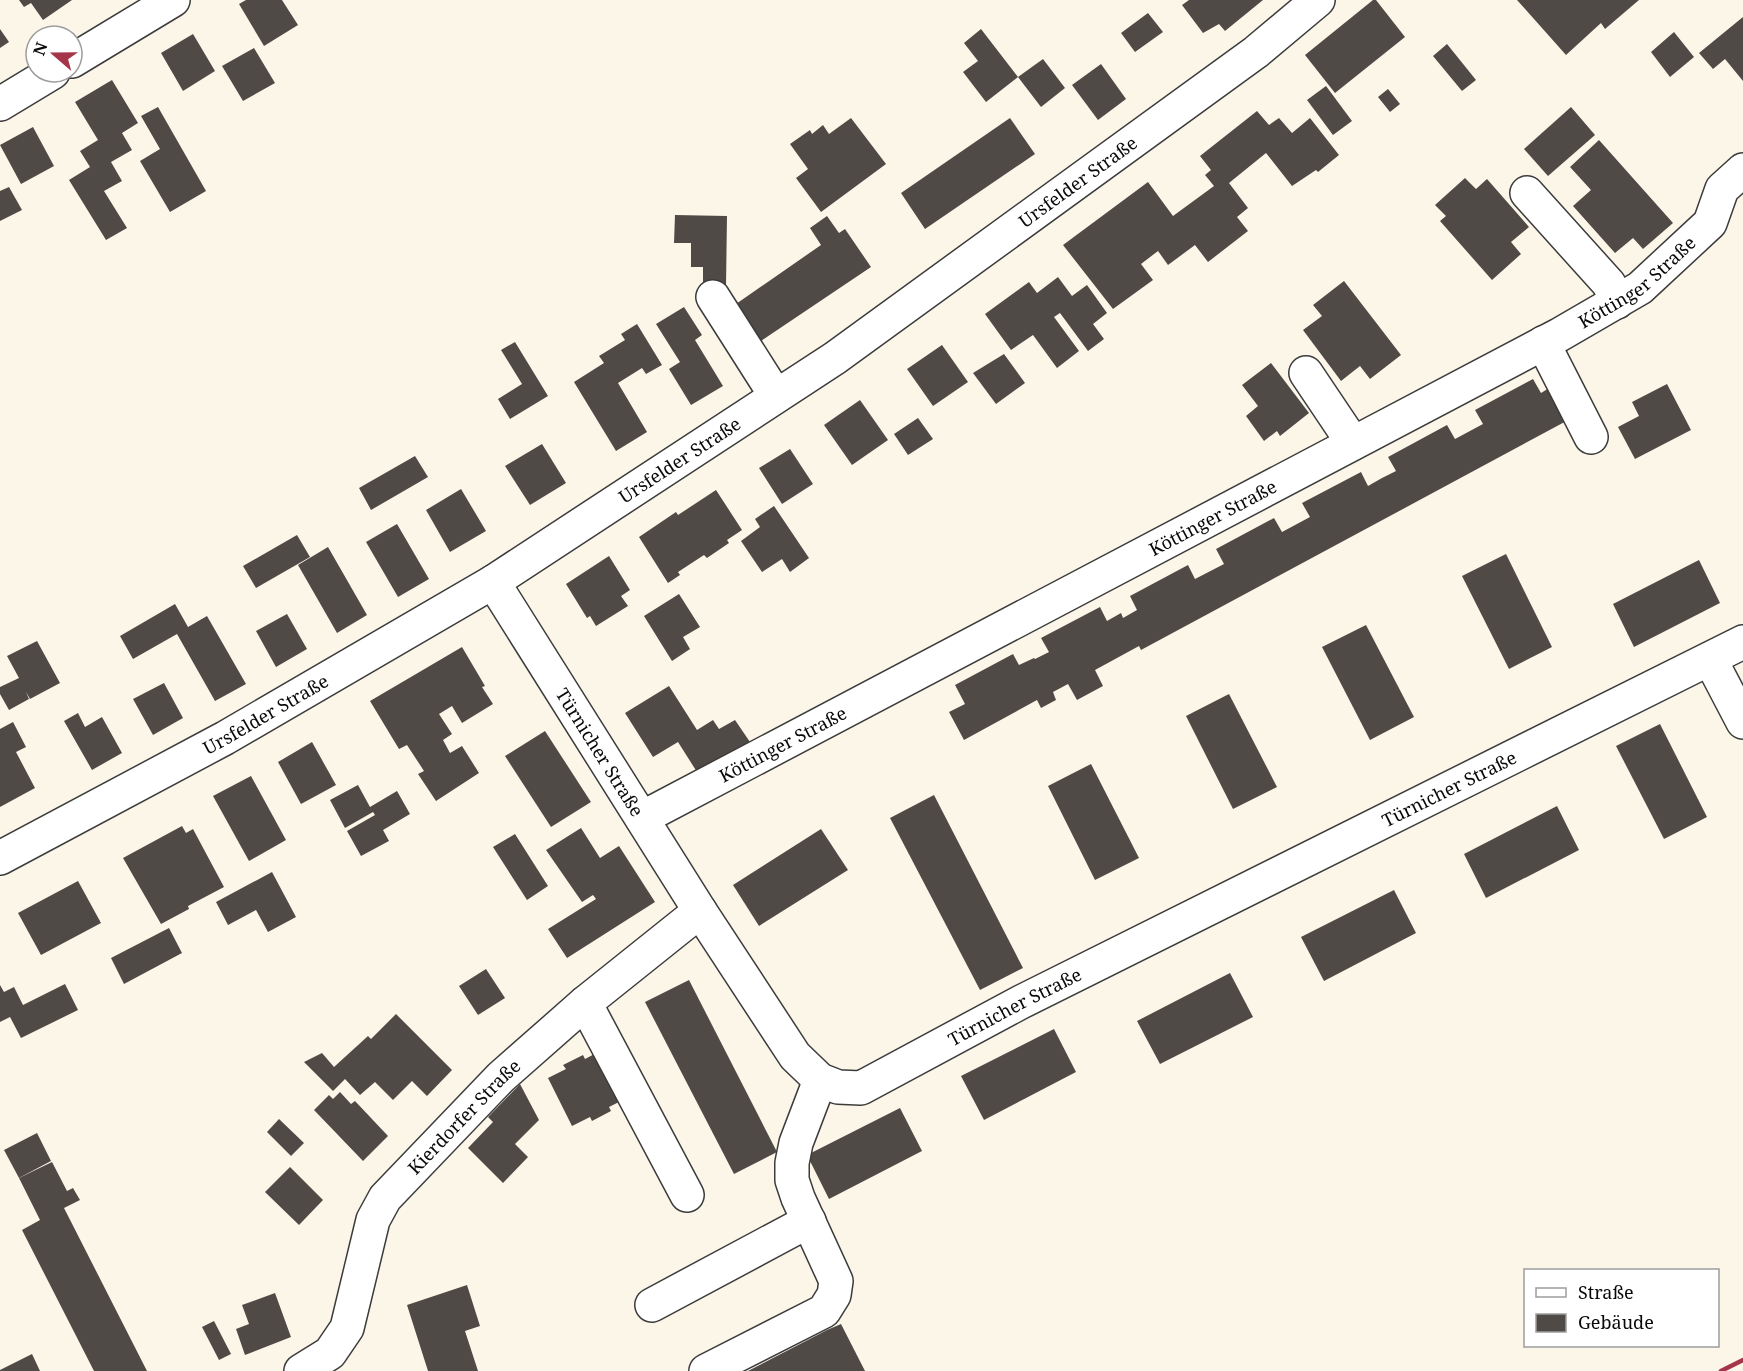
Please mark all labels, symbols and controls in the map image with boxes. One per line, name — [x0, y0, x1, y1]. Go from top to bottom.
north arrow — [24, 24, 84, 84]
text: N — [27, 39, 53, 59]
street label: Ursfelder Straße — [1014, 130, 1142, 233]
street label: Köttinger Straße — [1574, 231, 1700, 333]
street label: Ursfelder Straße — [614, 411, 745, 509]
street label: Köttinger Straße — [1145, 474, 1281, 561]
street label: Ursfelder Straße — [199, 669, 333, 760]
street label: Türnicher Straße — [551, 683, 649, 821]
street label: Köttinger Straße — [715, 700, 851, 787]
street label: Türnicher Straße — [1378, 745, 1520, 832]
street label: Türnicher Straße — [944, 962, 1085, 1051]
street label: Kierdorfer Straße — [402, 1054, 525, 1179]
legend — [1524, 1269, 1719, 1347]
text: Straße — [1578, 1280, 1634, 1304]
text: Gebäude — [1578, 1310, 1654, 1334]

